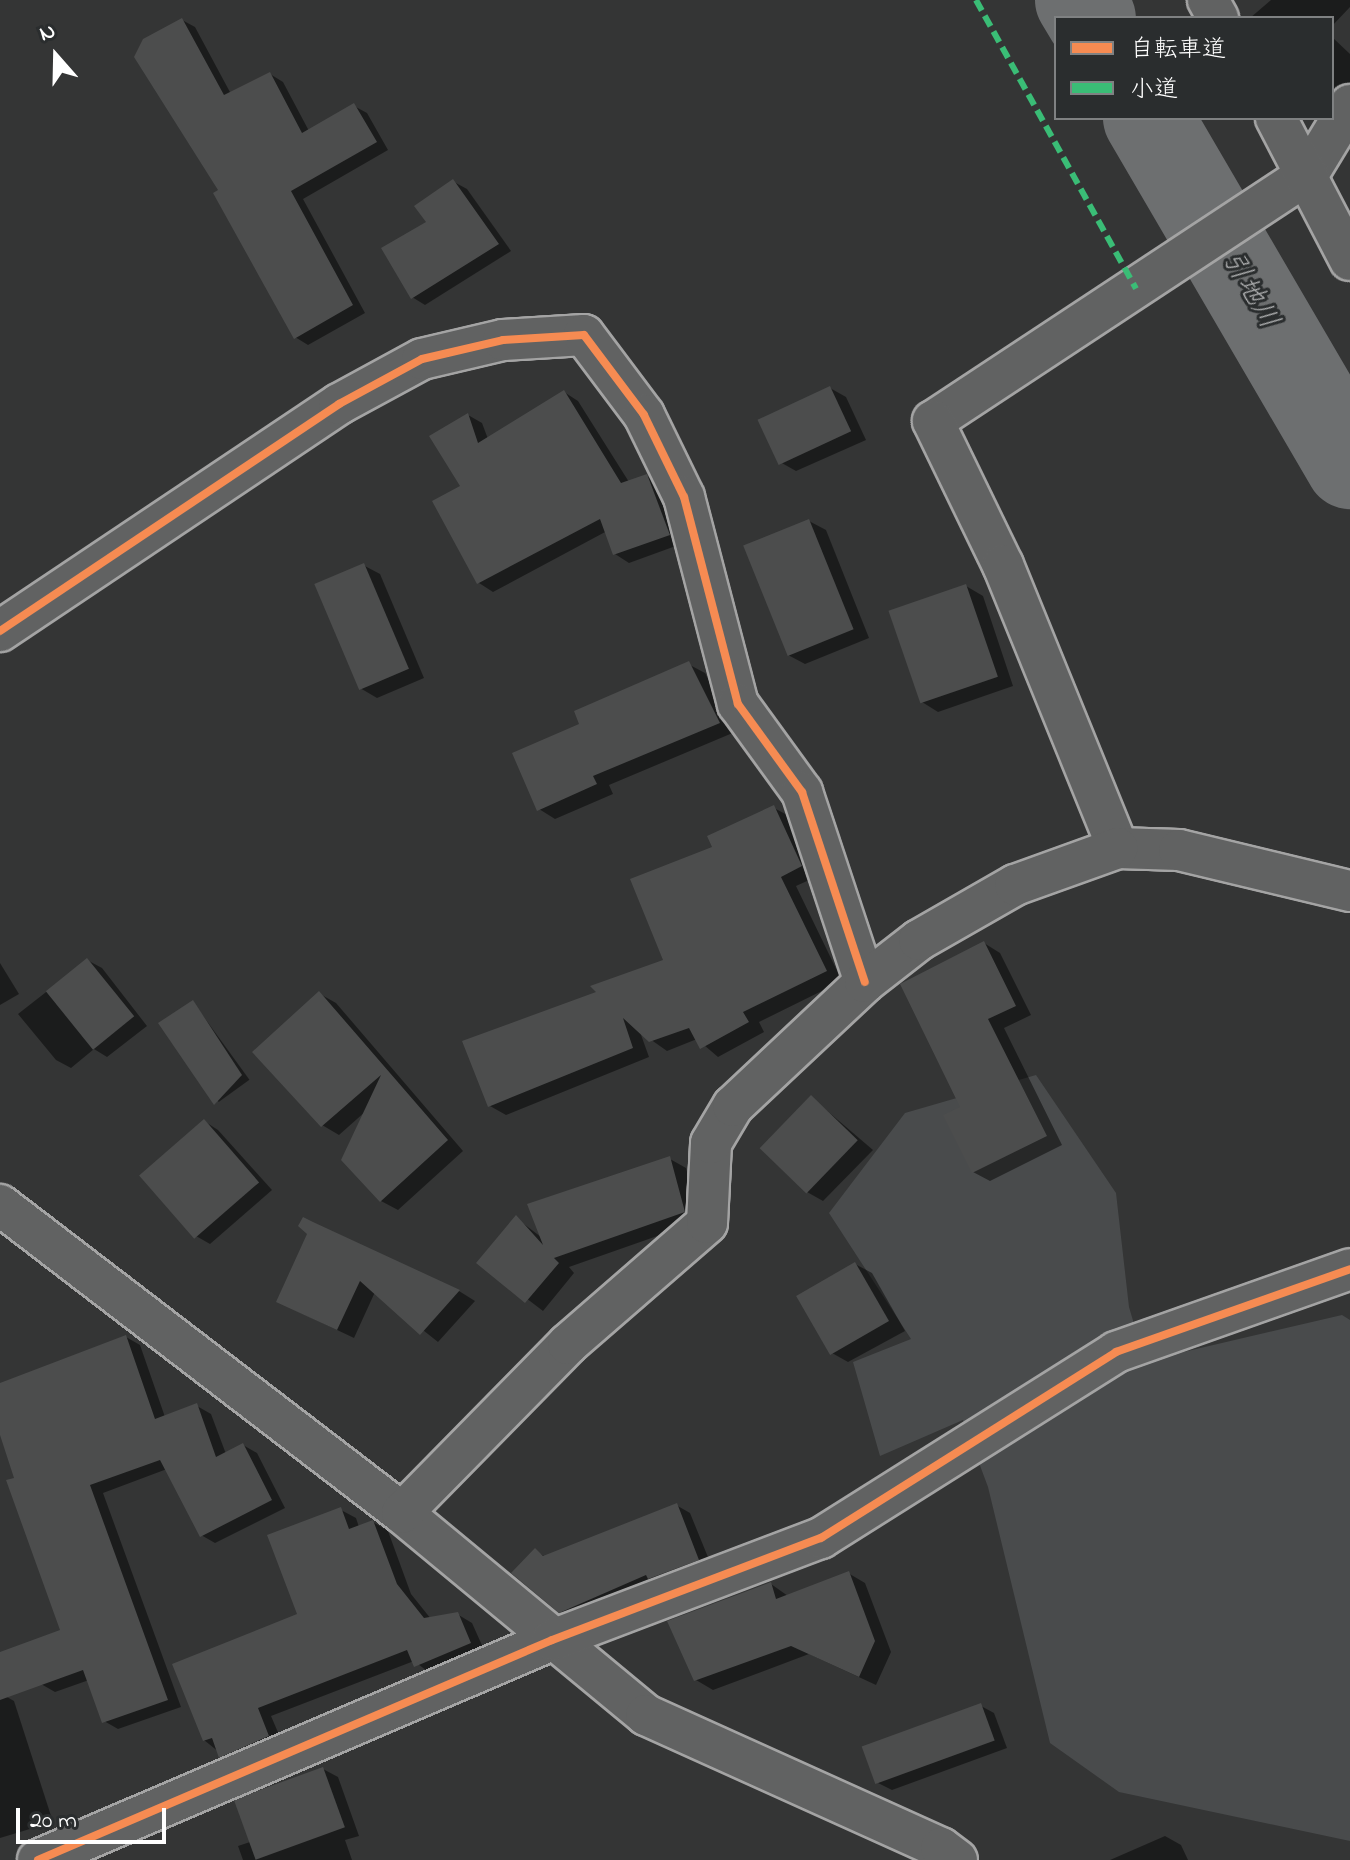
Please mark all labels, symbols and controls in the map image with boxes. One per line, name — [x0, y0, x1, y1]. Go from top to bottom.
north arrow — [16, 16, 96, 96]
text: N — [35, 16, 60, 51]
legend — [1054, 16, 1334, 120]
text: 自転車道 — [1130, 33, 1226, 68]
text: 小道 — [1130, 73, 1178, 108]
water label: 引地川 — [1213, 246, 1285, 336]
scale bar — [20, 1792, 170, 1842]
text: 20 m — [30, 1804, 77, 1839]

